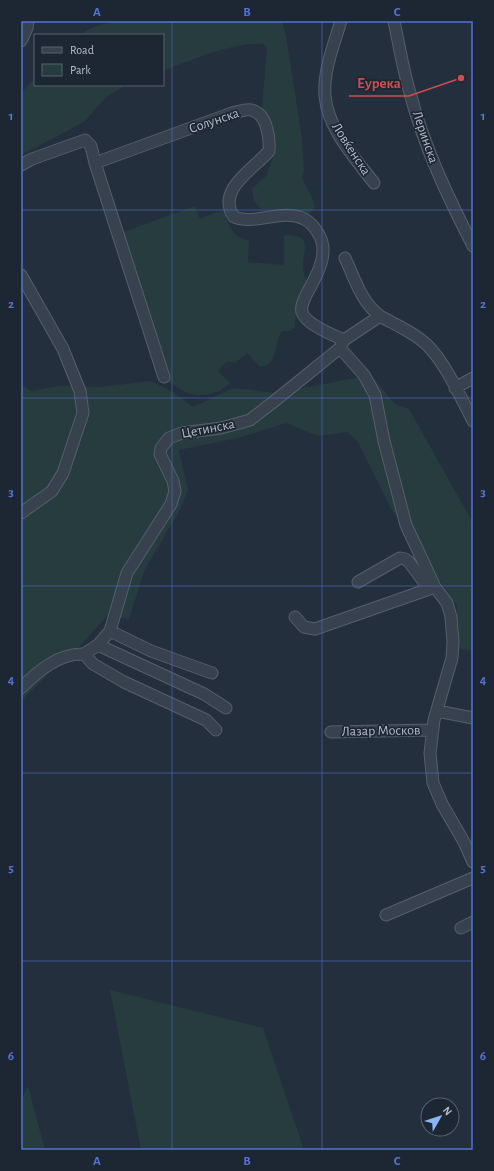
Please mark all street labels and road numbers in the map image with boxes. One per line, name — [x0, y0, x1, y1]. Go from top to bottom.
street label: Солунска — [187, 106, 241, 136]
street label: Леринска — [410, 109, 441, 166]
street label: Ловќенска — [329, 120, 373, 178]
street label: Цетинска — [180, 417, 236, 441]
street label: Лазар Москов — [342, 723, 420, 739]

